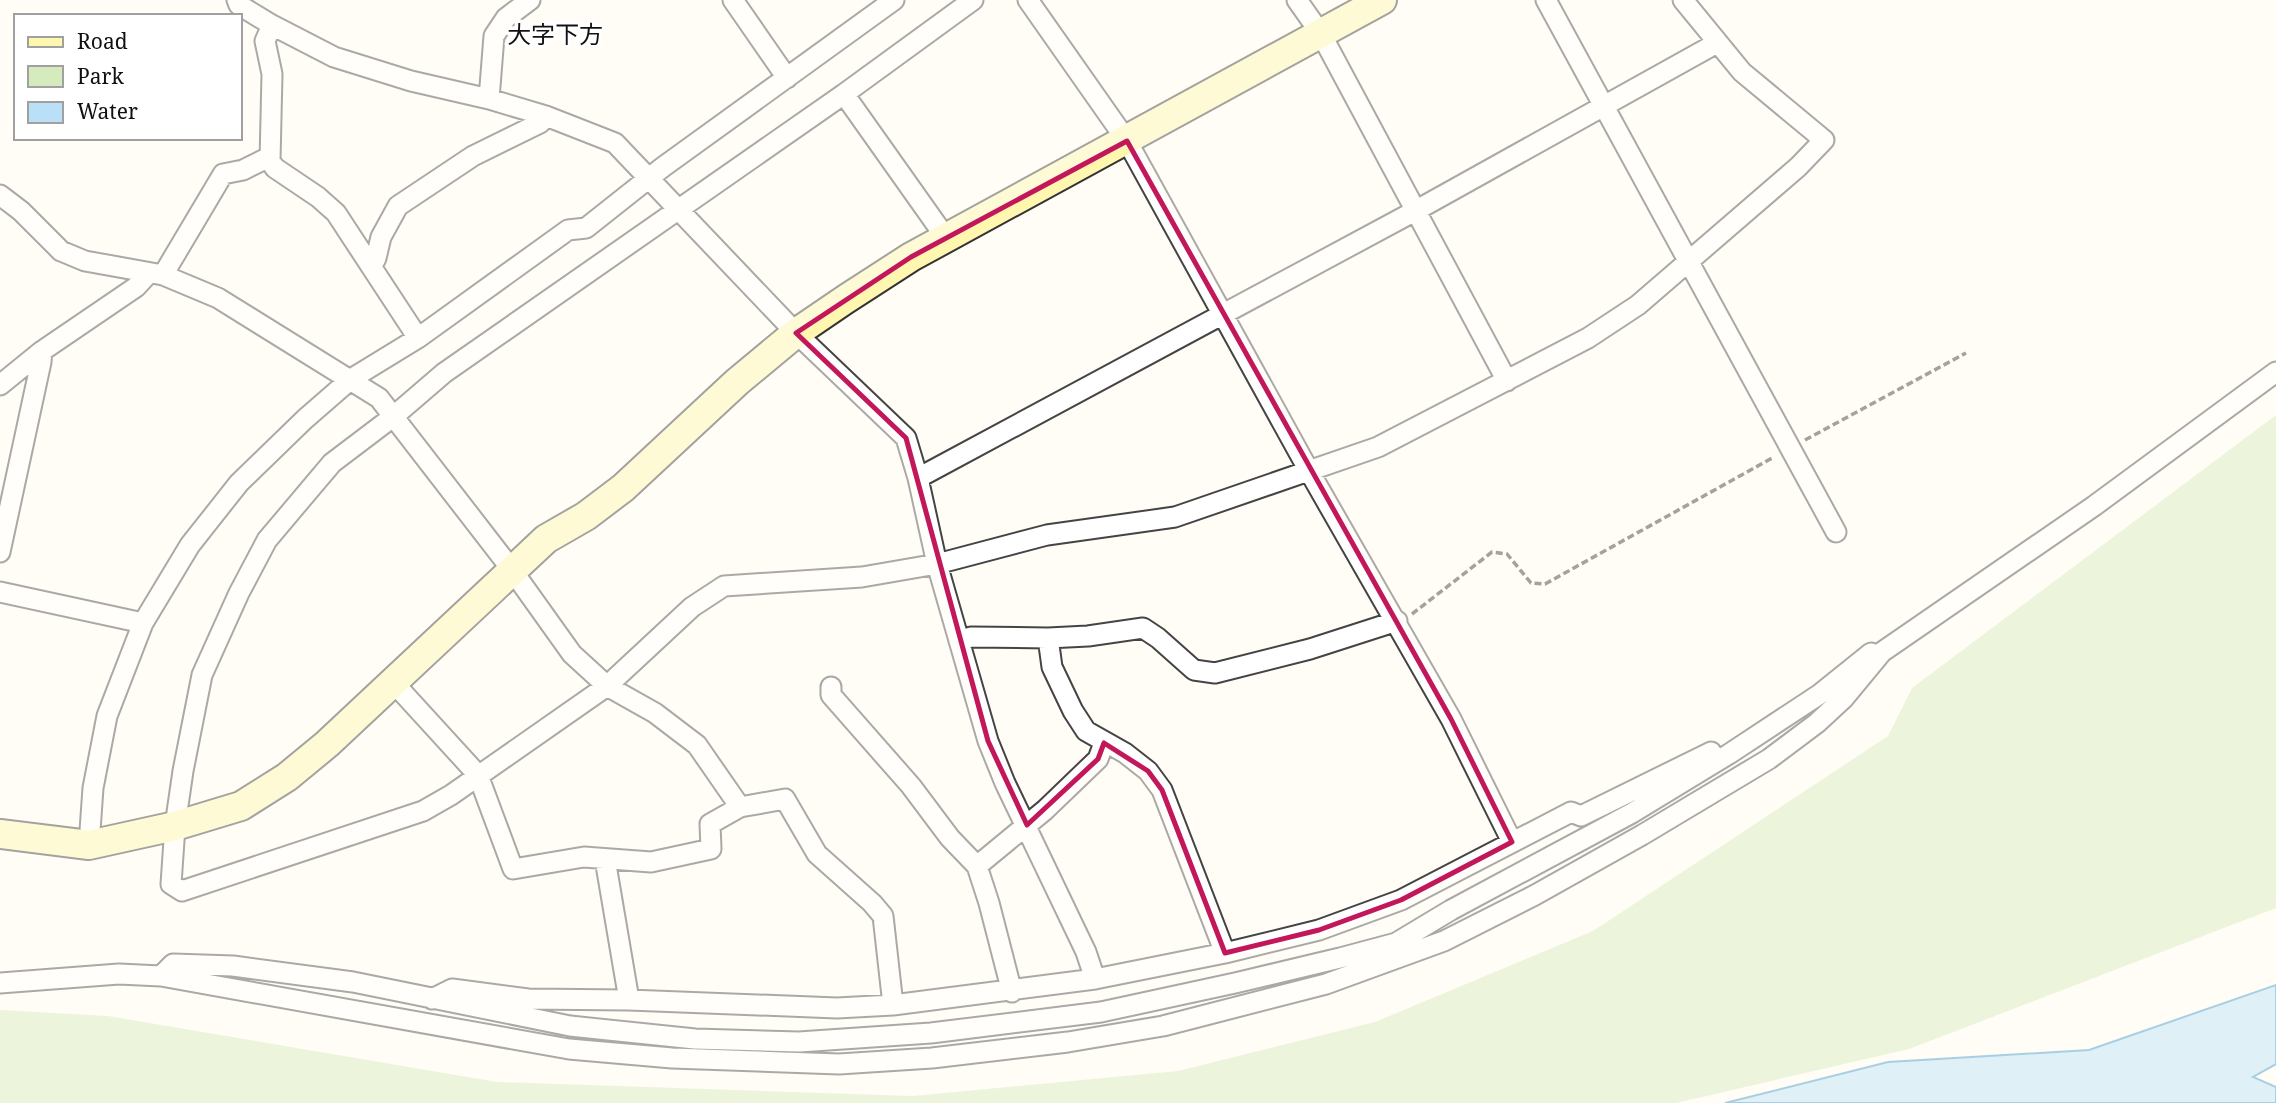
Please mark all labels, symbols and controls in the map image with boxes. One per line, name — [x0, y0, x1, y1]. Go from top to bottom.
legend — [14, 14, 242, 140]
district label: 大字下方 — [507, 17, 603, 50]
text: Road — [77, 27, 128, 55]
text: Park — [77, 62, 124, 90]
text: Water — [77, 97, 138, 125]

